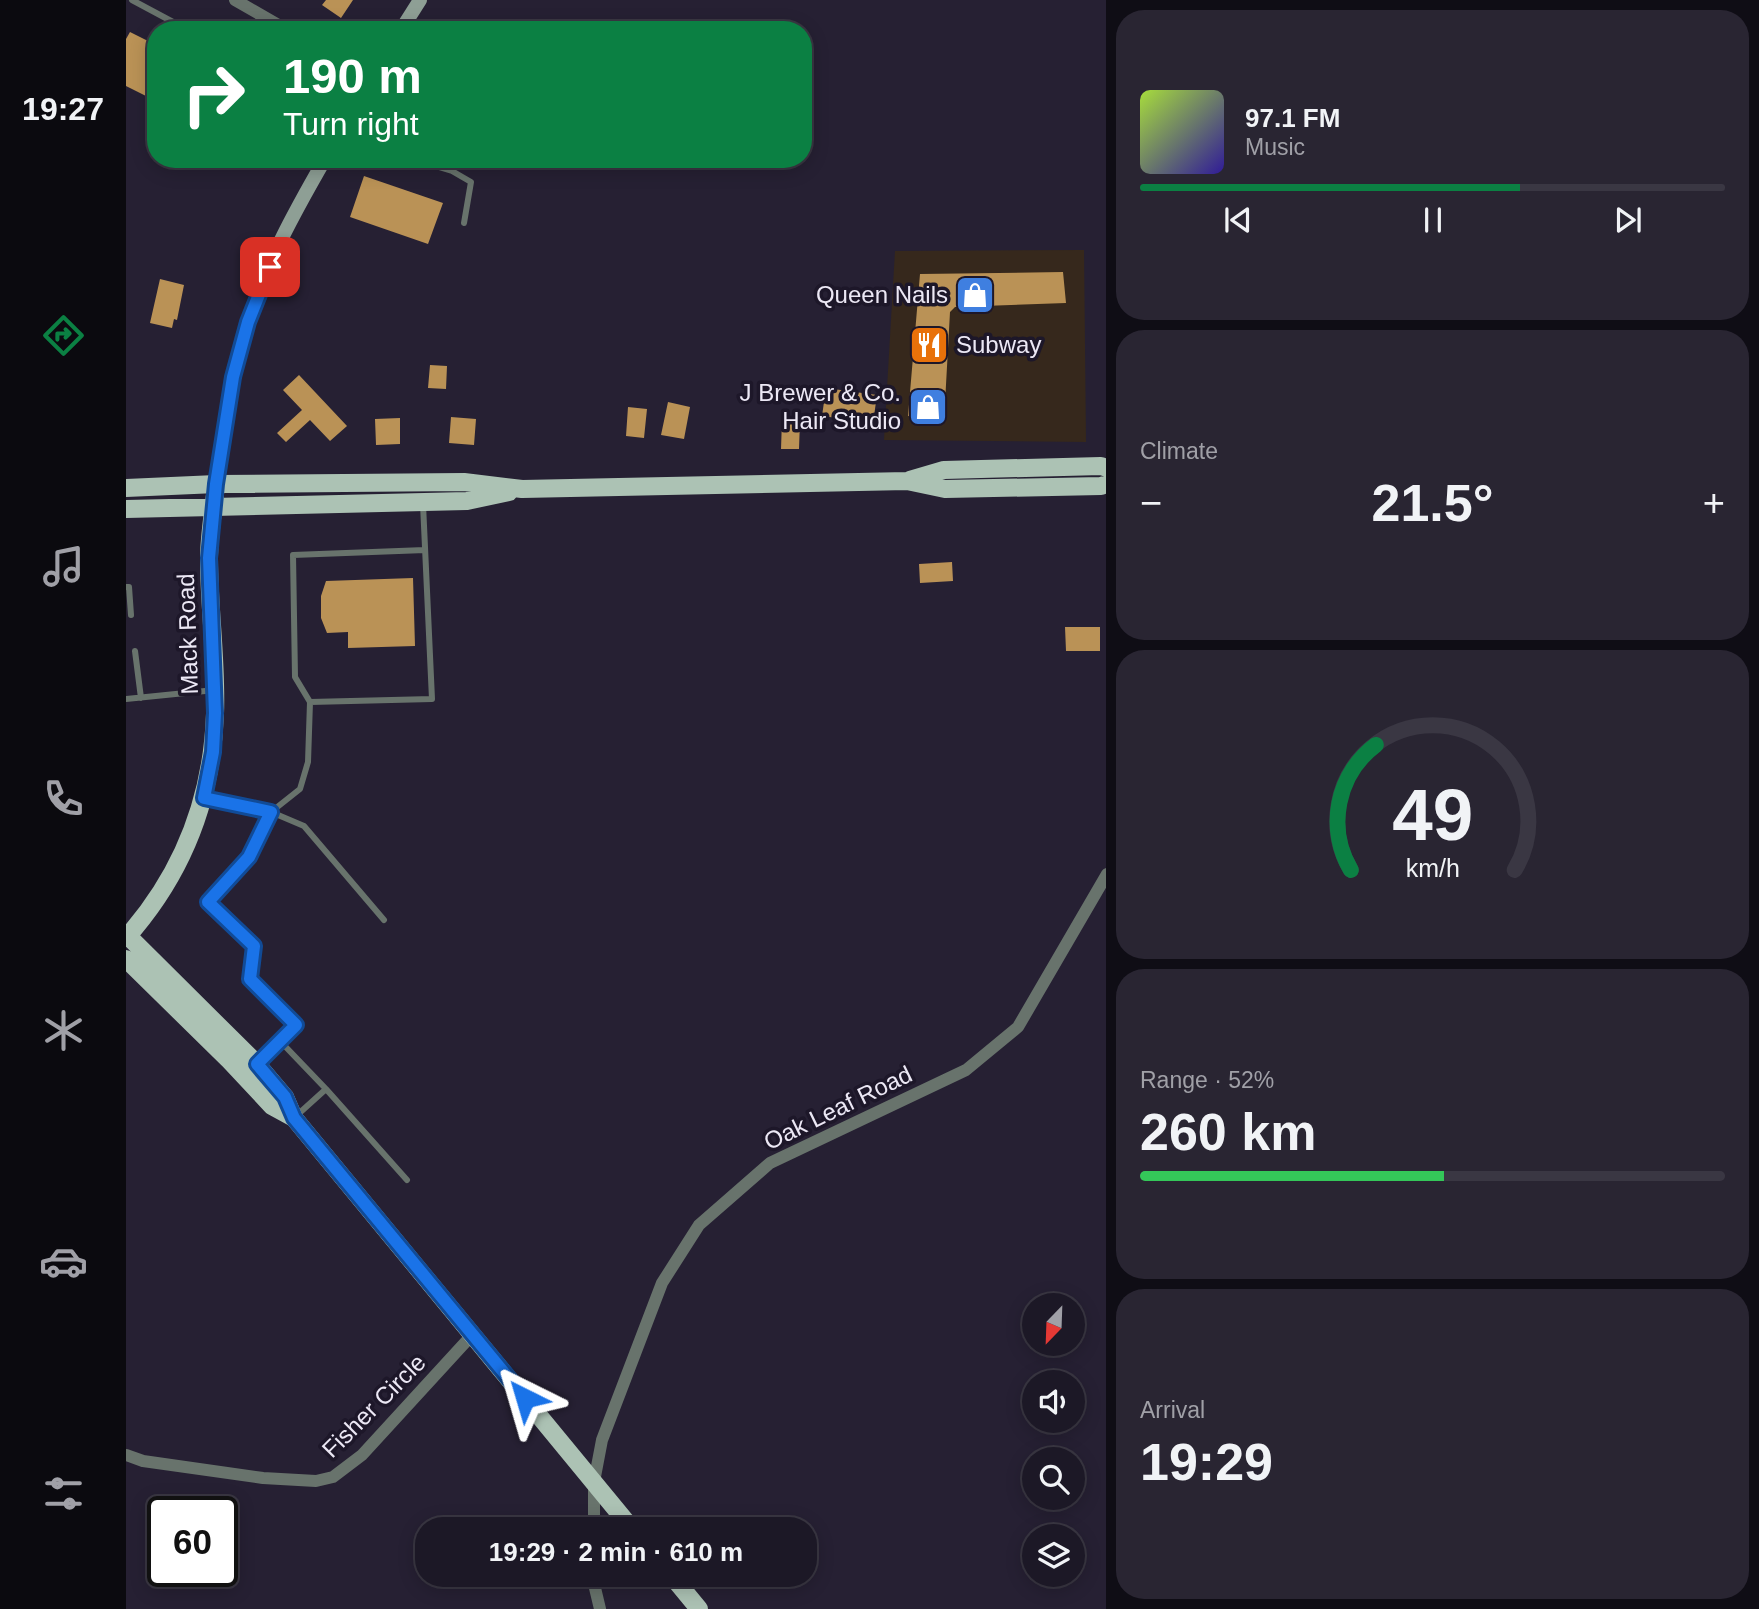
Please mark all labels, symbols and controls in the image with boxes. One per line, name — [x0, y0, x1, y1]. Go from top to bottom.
icon: right — [168, 49, 259, 140]
text: 190 m — [283, 49, 422, 103]
text: 19:27 — [22, 91, 104, 127]
text: 97.1 FM — [1245, 103, 1340, 133]
text: Turn right — [283, 106, 419, 142]
text: Music — [1245, 134, 1305, 160]
icon: previous — [1219, 201, 1257, 239]
icon: pause — [1414, 201, 1452, 239]
icon: next — [1609, 201, 1647, 239]
pin — [240, 237, 300, 297]
icon: arrive — [251, 248, 289, 286]
shop icon: Queen Nails — [954, 274, 996, 316]
place label: Queen Nails — [816, 281, 948, 308]
icon: directions — [39, 311, 88, 360]
restaurant icon: Subway — [908, 324, 950, 366]
place label: Subway — [956, 331, 1041, 358]
place label: J Brewer & Co. Hair Studio — [740, 379, 901, 434]
shop icon: J Brewer & Co. Hair Studio — [907, 386, 949, 428]
text: Climate — [1140, 438, 1218, 464]
text: 21.5° — [1371, 474, 1494, 532]
text: − — [1140, 482, 1162, 524]
text: + — [1703, 482, 1725, 524]
icon: music — [39, 542, 88, 591]
street label: Mack Road — [172, 573, 203, 695]
icon: phone — [39, 774, 88, 823]
text: 49 — [1392, 775, 1473, 856]
text: km/h — [1405, 854, 1460, 882]
icon: climate — [39, 1006, 88, 1055]
street label: Oak Leaf Road — [759, 1060, 916, 1155]
text: Range · 52% — [1140, 1067, 1274, 1093]
text: 260 km — [1140, 1103, 1316, 1161]
icon: car — [39, 1237, 88, 1286]
north arrow — [1022, 1293, 1085, 1356]
map controls — [1022, 1293, 1085, 1587]
street label: Fisher Circle — [316, 1348, 431, 1463]
position arrow — [488, 1361, 562, 1435]
button: sound — [1022, 1370, 1085, 1433]
text: Arrival — [1140, 1397, 1205, 1423]
text: 19:29 — [1140, 1433, 1273, 1491]
button: search — [1022, 1447, 1085, 1510]
icon: filters — [39, 1469, 88, 1518]
speed limit sign: 60 — [147, 1496, 238, 1587]
button: layers — [1022, 1524, 1085, 1587]
text: 19:29 · 2 min · 610 m — [489, 1537, 743, 1567]

